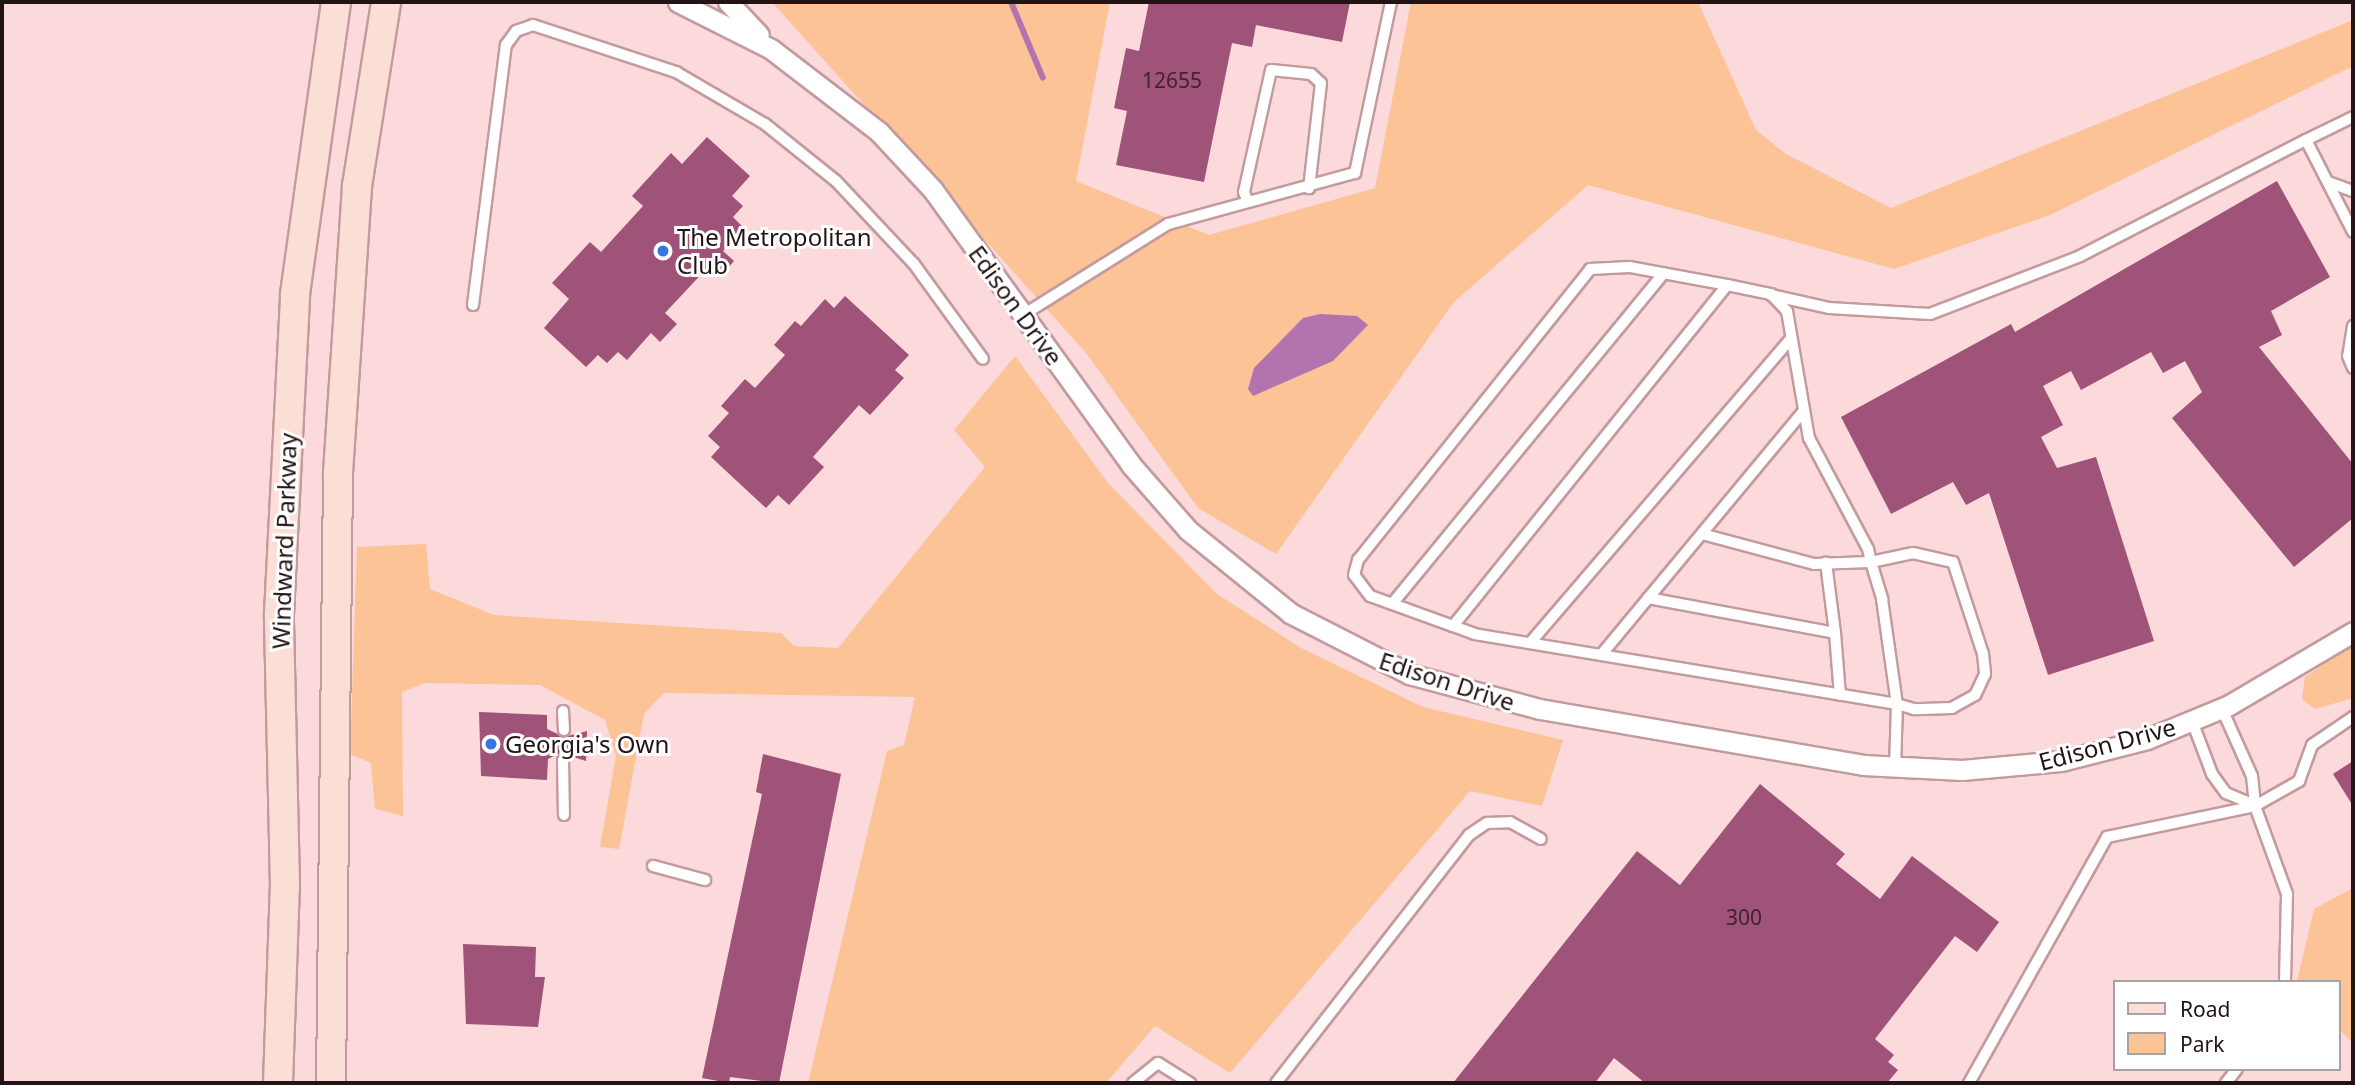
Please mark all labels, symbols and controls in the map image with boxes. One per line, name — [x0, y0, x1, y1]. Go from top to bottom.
house number: 12655 — [1142, 67, 1202, 93]
place label: The Metropolitan Club — [677, 223, 871, 279]
street label: Edison Drive — [963, 240, 1069, 370]
marker: The Metropolitan Club — [655, 243, 671, 259]
street label: Windward Parkway — [266, 432, 302, 650]
street label: Edison Drive — [1376, 646, 1518, 716]
street label: Edison Drive — [2035, 712, 2179, 776]
place label: Georgia's Own — [505, 730, 669, 758]
marker: Georgia's Own — [483, 736, 499, 752]
house number: 300 — [1726, 904, 1762, 930]
legend — [2114, 980, 2341, 1071]
text: Road — [2180, 995, 2230, 1023]
text: Park — [2180, 1030, 2224, 1058]

